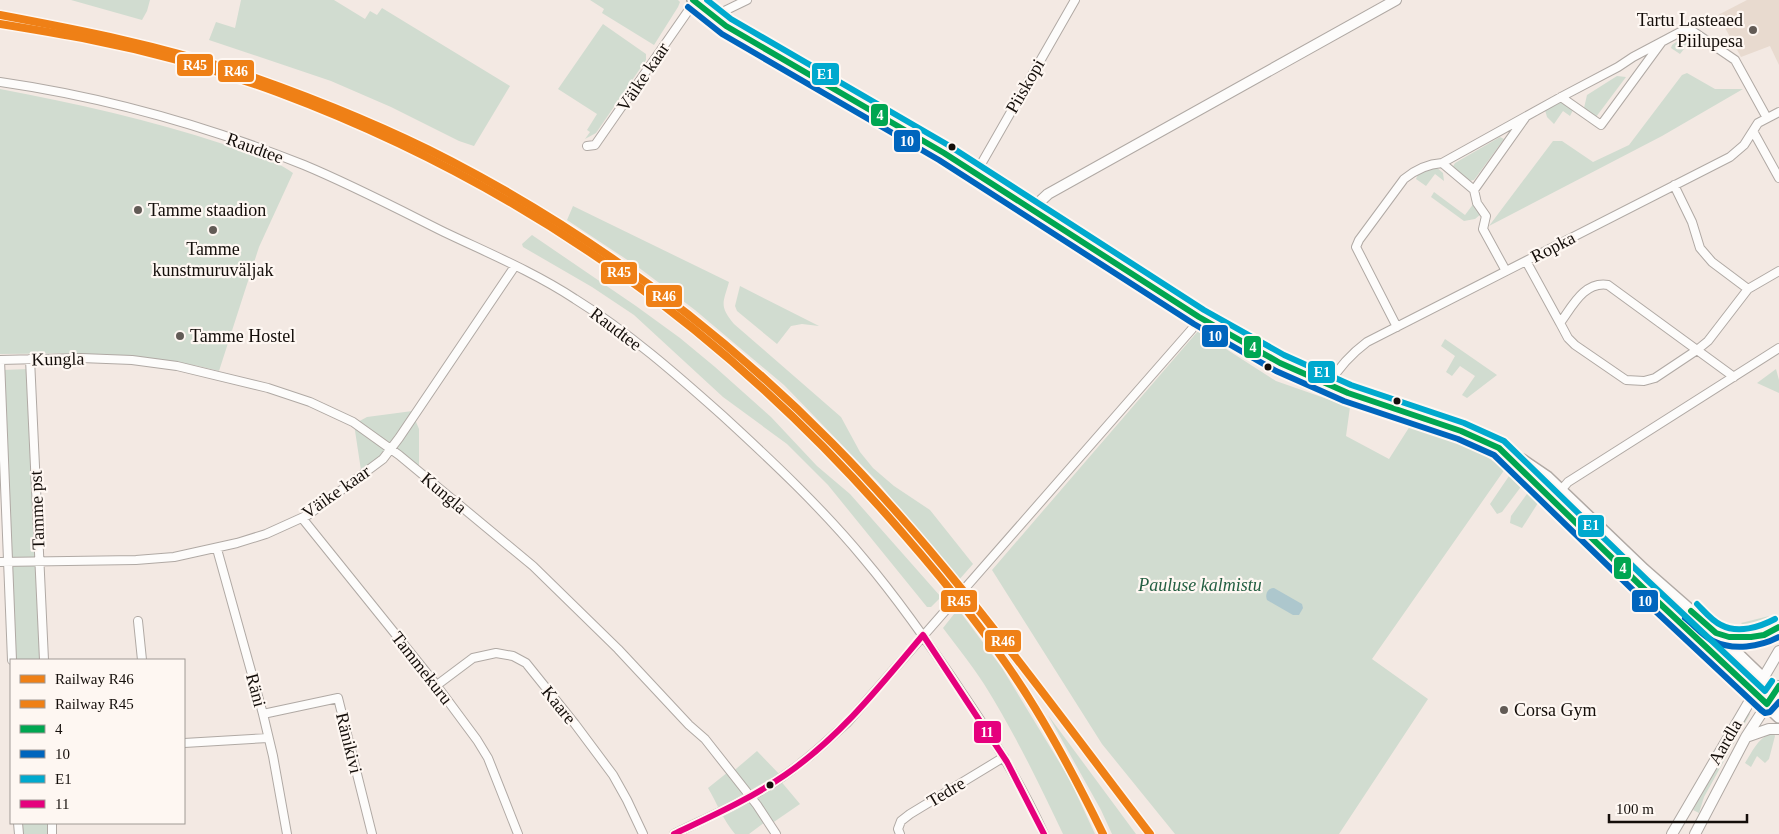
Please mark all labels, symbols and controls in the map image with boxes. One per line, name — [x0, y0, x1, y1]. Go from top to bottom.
place label: Tartu Lasteaed Piilupesa — [1637, 10, 1743, 51]
marker: Tartu Lasteaed Piilupesa — [1747, 24, 1759, 36]
street label: Väike kaar — [613, 39, 673, 115]
line badge: R45 — [176, 53, 214, 77]
street label: Piiskopi — [1002, 55, 1048, 117]
text: R45 — [183, 58, 207, 73]
line badge: R46 — [217, 59, 255, 83]
line badge: E1 — [811, 62, 840, 86]
text: R46 — [224, 64, 248, 79]
text: E1 — [817, 67, 833, 82]
line badge: 4 — [870, 103, 889, 127]
text: 4 — [877, 108, 884, 123]
street label: Raudtee — [224, 129, 286, 167]
line badge: 10 — [893, 129, 921, 153]
text: 10 — [900, 134, 914, 149]
unlabelled marker — [947, 142, 957, 152]
place label: Tamme staadion — [148, 200, 266, 220]
marker: Tamme staadion — [132, 204, 144, 216]
marker: Tamme kunstmuruväljak — [207, 224, 219, 236]
street label: Ropka — [1528, 227, 1578, 267]
place label: Tamme kunstmuruväljak — [153, 239, 273, 280]
line badge: R45 — [600, 261, 638, 285]
text: R45 — [607, 265, 631, 280]
line badge: R46 — [645, 284, 683, 308]
text: R46 — [652, 289, 676, 304]
street label: Raudtee — [586, 303, 646, 355]
line badge: 10 — [1201, 324, 1229, 348]
place label: Tamme Hostel — [190, 326, 295, 346]
text: 10 — [1208, 329, 1222, 344]
marker: Tamme Hostel — [174, 330, 186, 342]
line badge: 4 — [1243, 335, 1262, 359]
text: 4 — [1250, 340, 1257, 355]
street label: Kungla — [31, 349, 85, 369]
line badge: E1 — [1307, 360, 1336, 384]
unlabelled marker — [1263, 362, 1273, 372]
text: E1 — [1314, 365, 1330, 380]
unlabelled marker — [1392, 396, 1402, 406]
street label: Väike kaar — [298, 461, 374, 523]
street label: Kungla — [417, 468, 471, 518]
street label: Tamme pst — [26, 470, 48, 550]
line badge: E1 — [1577, 514, 1605, 538]
text: E1 — [1583, 518, 1599, 533]
line badge: 4 — [1613, 556, 1632, 580]
text: 4 — [1620, 561, 1627, 576]
park label: Pauluse kalmistu — [1137, 575, 1262, 595]
line badge: R45 — [940, 589, 978, 613]
line badge: 10 — [1631, 589, 1659, 613]
text: R45 — [947, 594, 971, 609]
text: 10 — [1638, 594, 1652, 609]
street label: Tammekuru — [387, 628, 457, 708]
line badge: R46 — [984, 629, 1022, 653]
text: R46 — [991, 634, 1015, 649]
legend — [10, 659, 185, 824]
text: Railway R46 — [55, 671, 134, 687]
street label: Räni — [242, 671, 270, 709]
street label: Kaare — [538, 682, 580, 728]
text: Railway R45 — [55, 696, 134, 712]
place label: Corsa Gym — [1514, 700, 1597, 720]
marker: Corsa Gym — [1498, 704, 1510, 716]
street label: Ränikivi — [332, 711, 366, 775]
street label: Aardla — [1704, 716, 1746, 768]
line badge: 11 — [973, 720, 1002, 744]
text: 4 — [55, 721, 63, 737]
text: 11 — [980, 725, 994, 740]
text: 10 — [55, 746, 70, 762]
text: E1 — [55, 771, 72, 787]
street label: Tedre — [923, 773, 969, 811]
unlabelled marker — [765, 780, 775, 790]
scale bar — [1609, 792, 1746, 824]
text: 11 — [55, 796, 69, 812]
text: 100 m — [1616, 801, 1654, 817]

